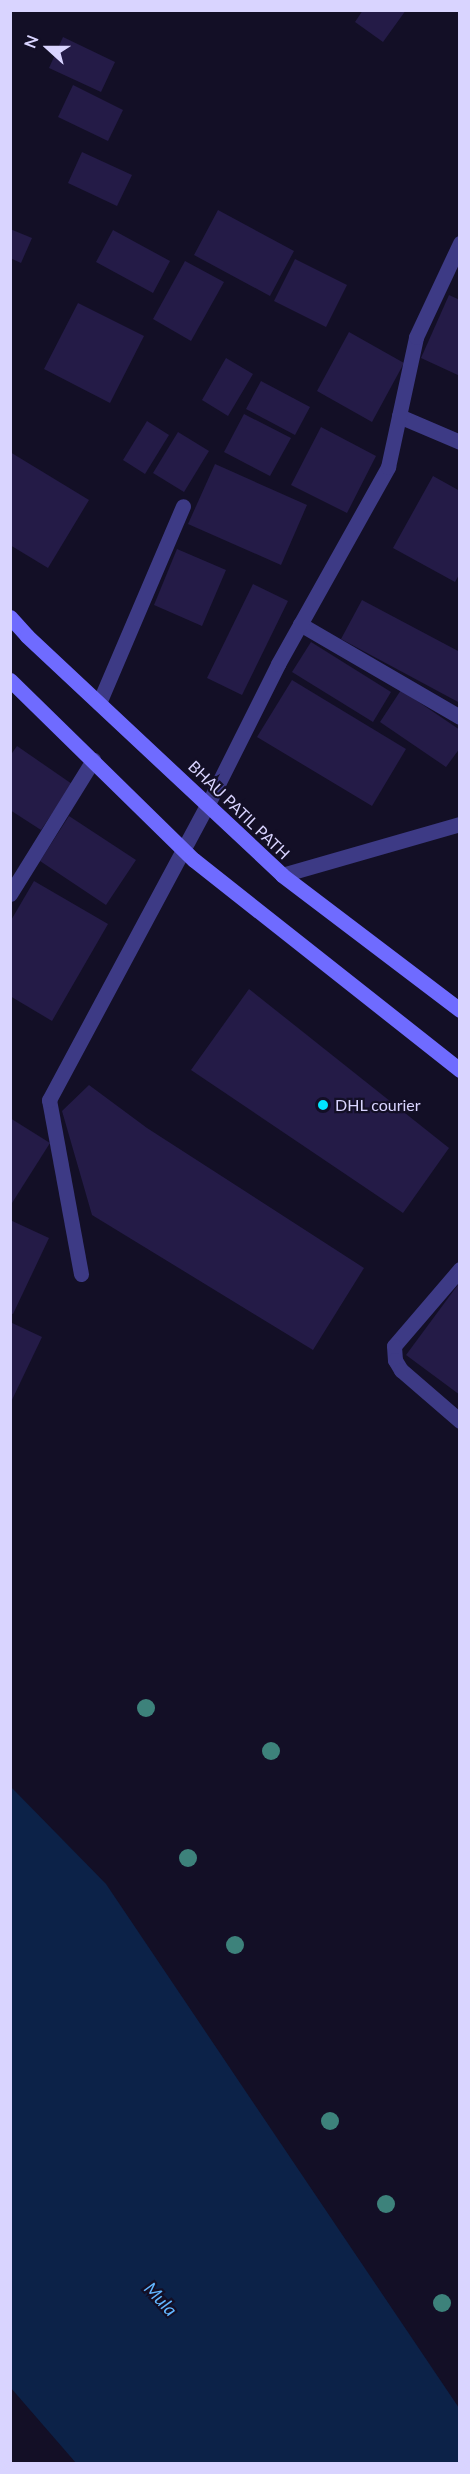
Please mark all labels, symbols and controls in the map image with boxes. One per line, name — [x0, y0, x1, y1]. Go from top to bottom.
north arrow — [18, 18, 78, 78]
text: N — [20, 32, 42, 51]
street label: BHAU PATIL PATH — [184, 757, 294, 863]
place label: DHL courier — [335, 1095, 421, 1115]
marker: DHL courier — [316, 1098, 330, 1112]
water label: Mula — [140, 2278, 182, 2320]

